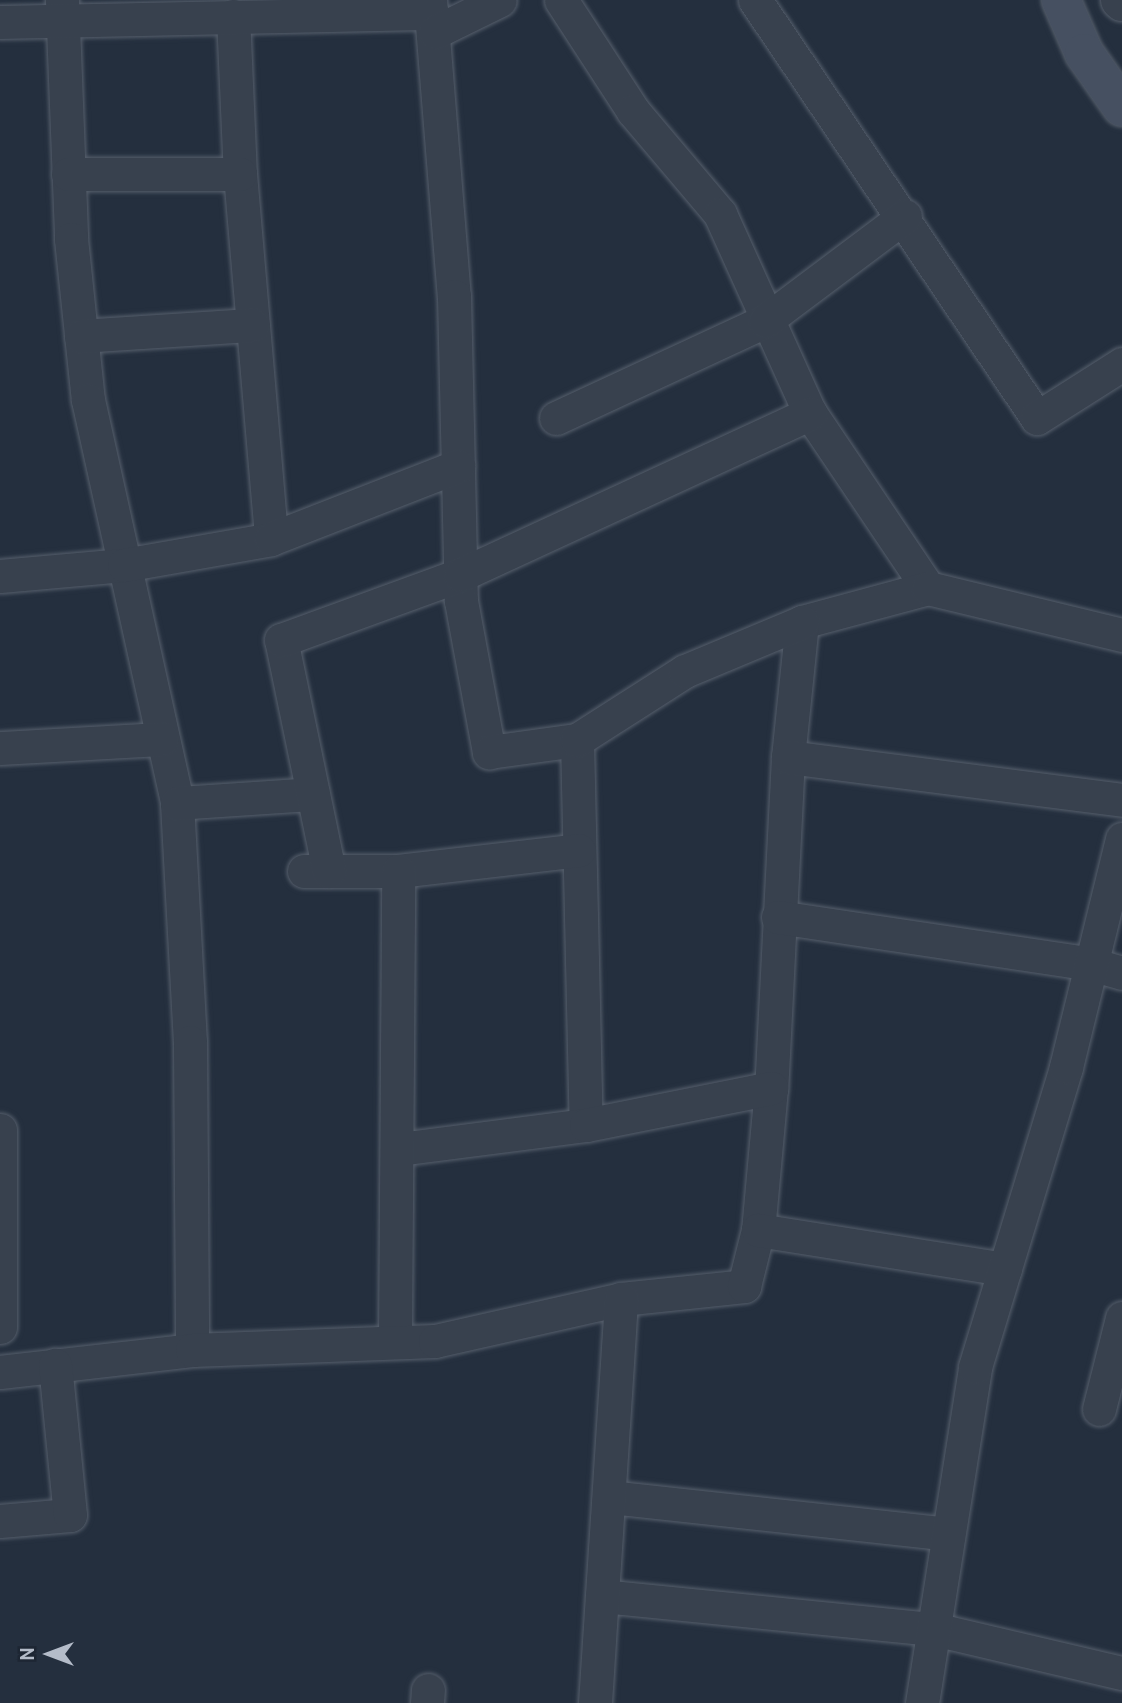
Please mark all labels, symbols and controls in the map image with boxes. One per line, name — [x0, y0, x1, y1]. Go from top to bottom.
north arrow — [14, 1619, 84, 1689]
text: N — [16, 1647, 39, 1661]

